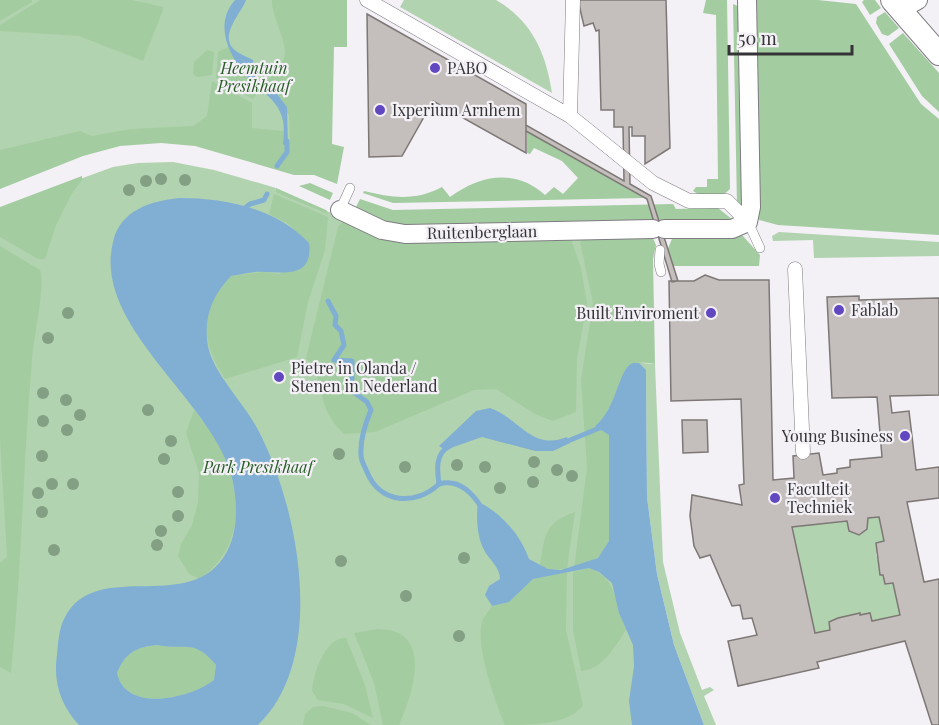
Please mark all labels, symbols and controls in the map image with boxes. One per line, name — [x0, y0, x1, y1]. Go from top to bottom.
scale bar — [729, 18, 852, 56]
text: 50 m — [738, 26, 777, 50]
park label: Heemtuin Presikhaaf — [216, 57, 293, 96]
place label: PABO — [447, 57, 487, 78]
marker: PABO — [428, 61, 442, 75]
place label: Ixperium Arnhem — [392, 99, 520, 120]
marker: Ixperium Arnhem — [373, 103, 387, 117]
street label: Ruitenberglaan — [427, 220, 538, 243]
place label: Fablab — [851, 299, 898, 320]
place label: Built Enviroment — [576, 302, 699, 323]
marker: Fablab — [832, 303, 846, 317]
marker: Built Enviroment — [704, 306, 718, 320]
place label: Pietre in Olanda / Stenen in Nederland — [291, 357, 438, 396]
marker: Pietre in Olanda / Stenen in Nederland — [272, 370, 286, 384]
place label: Young Business — [781, 425, 893, 446]
marker: Young Business — [898, 429, 912, 443]
park label: Park Presikhaaf — [202, 456, 316, 477]
place label: Faculteit Techniek — [787, 478, 853, 517]
marker: Faculteit Techniek — [768, 491, 782, 505]

